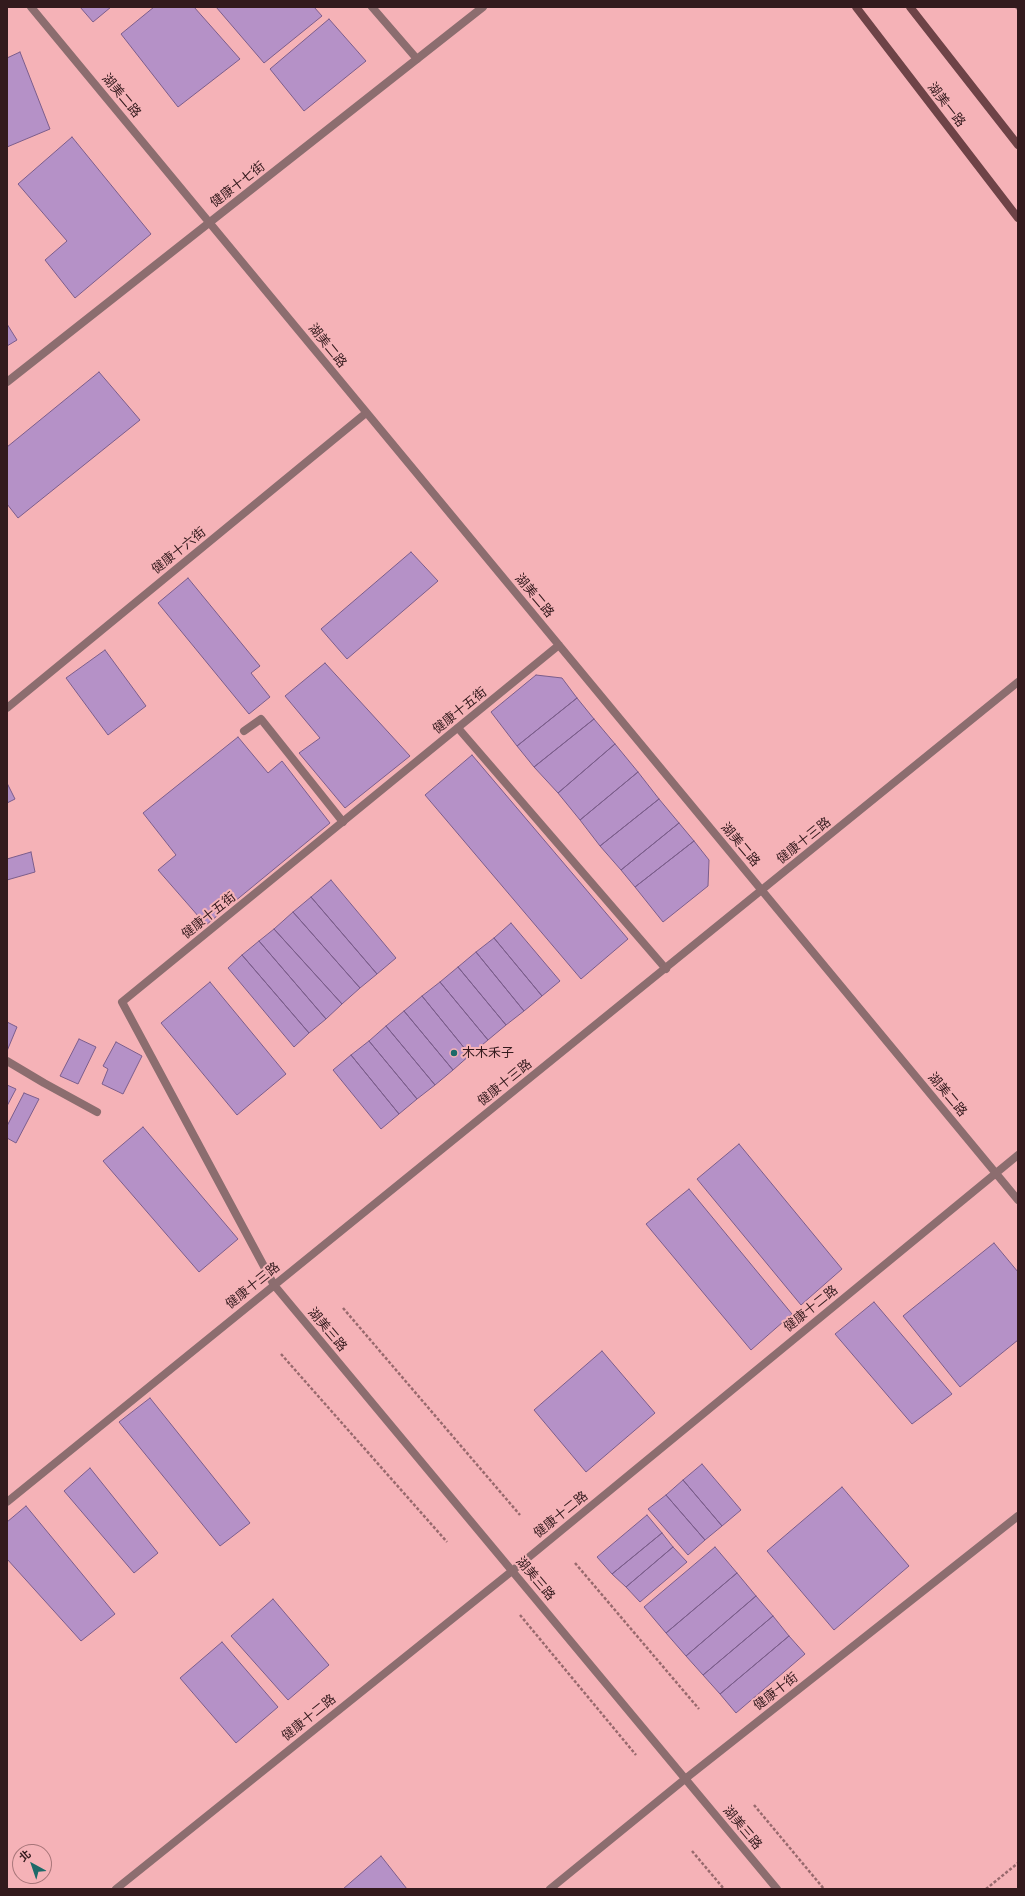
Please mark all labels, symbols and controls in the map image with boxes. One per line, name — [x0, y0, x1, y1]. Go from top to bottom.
street label: 湖美二路 — [98, 71, 144, 121]
street label: 湖美一路 — [924, 80, 968, 130]
street label: 健康十七街 — [208, 159, 268, 211]
street label: 湖美二路 — [305, 321, 349, 371]
street label: 健康十六街 — [149, 524, 209, 578]
street label: 湖美二路 — [511, 571, 557, 621]
street label: 健康十五街 — [430, 684, 490, 738]
street label: 健康十三路 — [774, 814, 834, 868]
street label: 湖美二路 — [717, 820, 763, 870]
street label: 健康十五街 — [179, 889, 239, 943]
place label: 木木禾子 — [462, 1045, 514, 1061]
marker: 木木禾子 — [449, 1048, 459, 1058]
street label: 健康十三路 — [475, 1056, 535, 1110]
street label: 湖美二路 — [924, 1070, 970, 1120]
street label: 健康十三路 — [223, 1259, 283, 1313]
street label: 健康十二路 — [781, 1282, 841, 1336]
street label: 湖美三路 — [304, 1305, 350, 1355]
street label: 健康十二路 — [531, 1488, 591, 1542]
street label: 湖美三路 — [512, 1554, 558, 1604]
street label: 健康十街 — [751, 1670, 801, 1714]
street label: 健康十二路 — [279, 1691, 339, 1745]
street label: 湖美三路 — [719, 1803, 765, 1853]
north arrow — [12, 1844, 52, 1884]
text: 北 — [16, 1847, 34, 1864]

